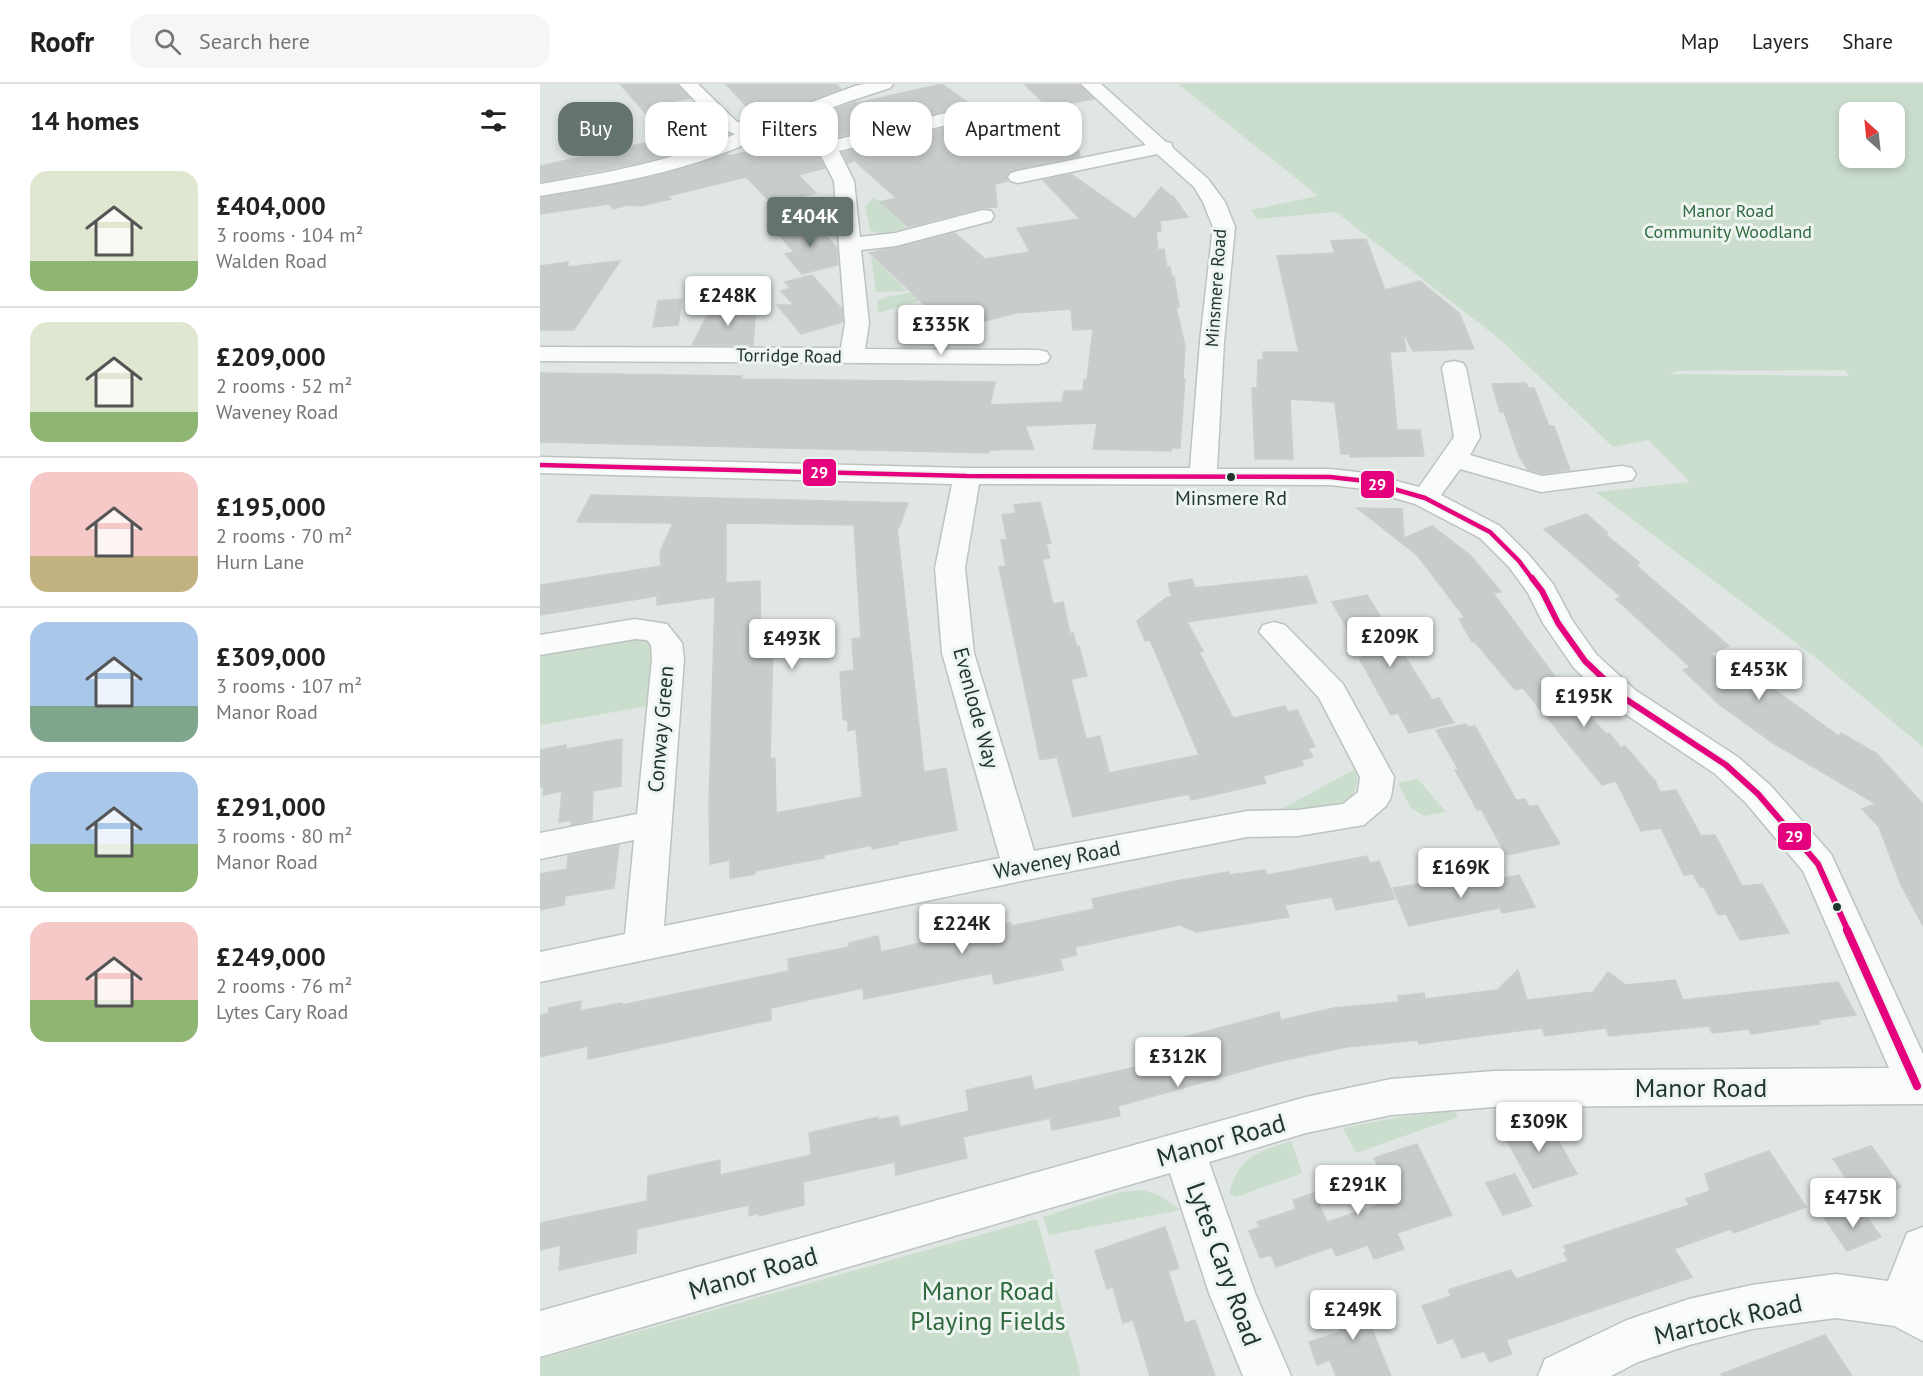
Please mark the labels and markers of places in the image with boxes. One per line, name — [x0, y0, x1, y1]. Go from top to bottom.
pin: £404K — [768, 197, 852, 248]
pin: £248K — [686, 276, 770, 327]
pin: £335K — [899, 305, 983, 356]
marker: Minsmere Rd — [1225, 471, 1237, 483]
place label: Minsmere Rd — [1175, 485, 1287, 511]
pin: £209K — [1348, 617, 1432, 668]
pin: £493K — [750, 619, 834, 670]
pin: £453K — [1717, 650, 1801, 701]
pin: £195K — [1542, 677, 1626, 728]
pin: £169K — [1419, 848, 1503, 899]
unlabelled marker — [1831, 901, 1843, 913]
pin: £224K — [920, 904, 1004, 955]
pin: £312K — [1136, 1037, 1220, 1088]
pin: £309K — [1497, 1102, 1581, 1153]
pin: £291K — [1316, 1165, 1400, 1216]
pin: £475K — [1811, 1178, 1895, 1229]
pin: £249K — [1311, 1290, 1395, 1341]

